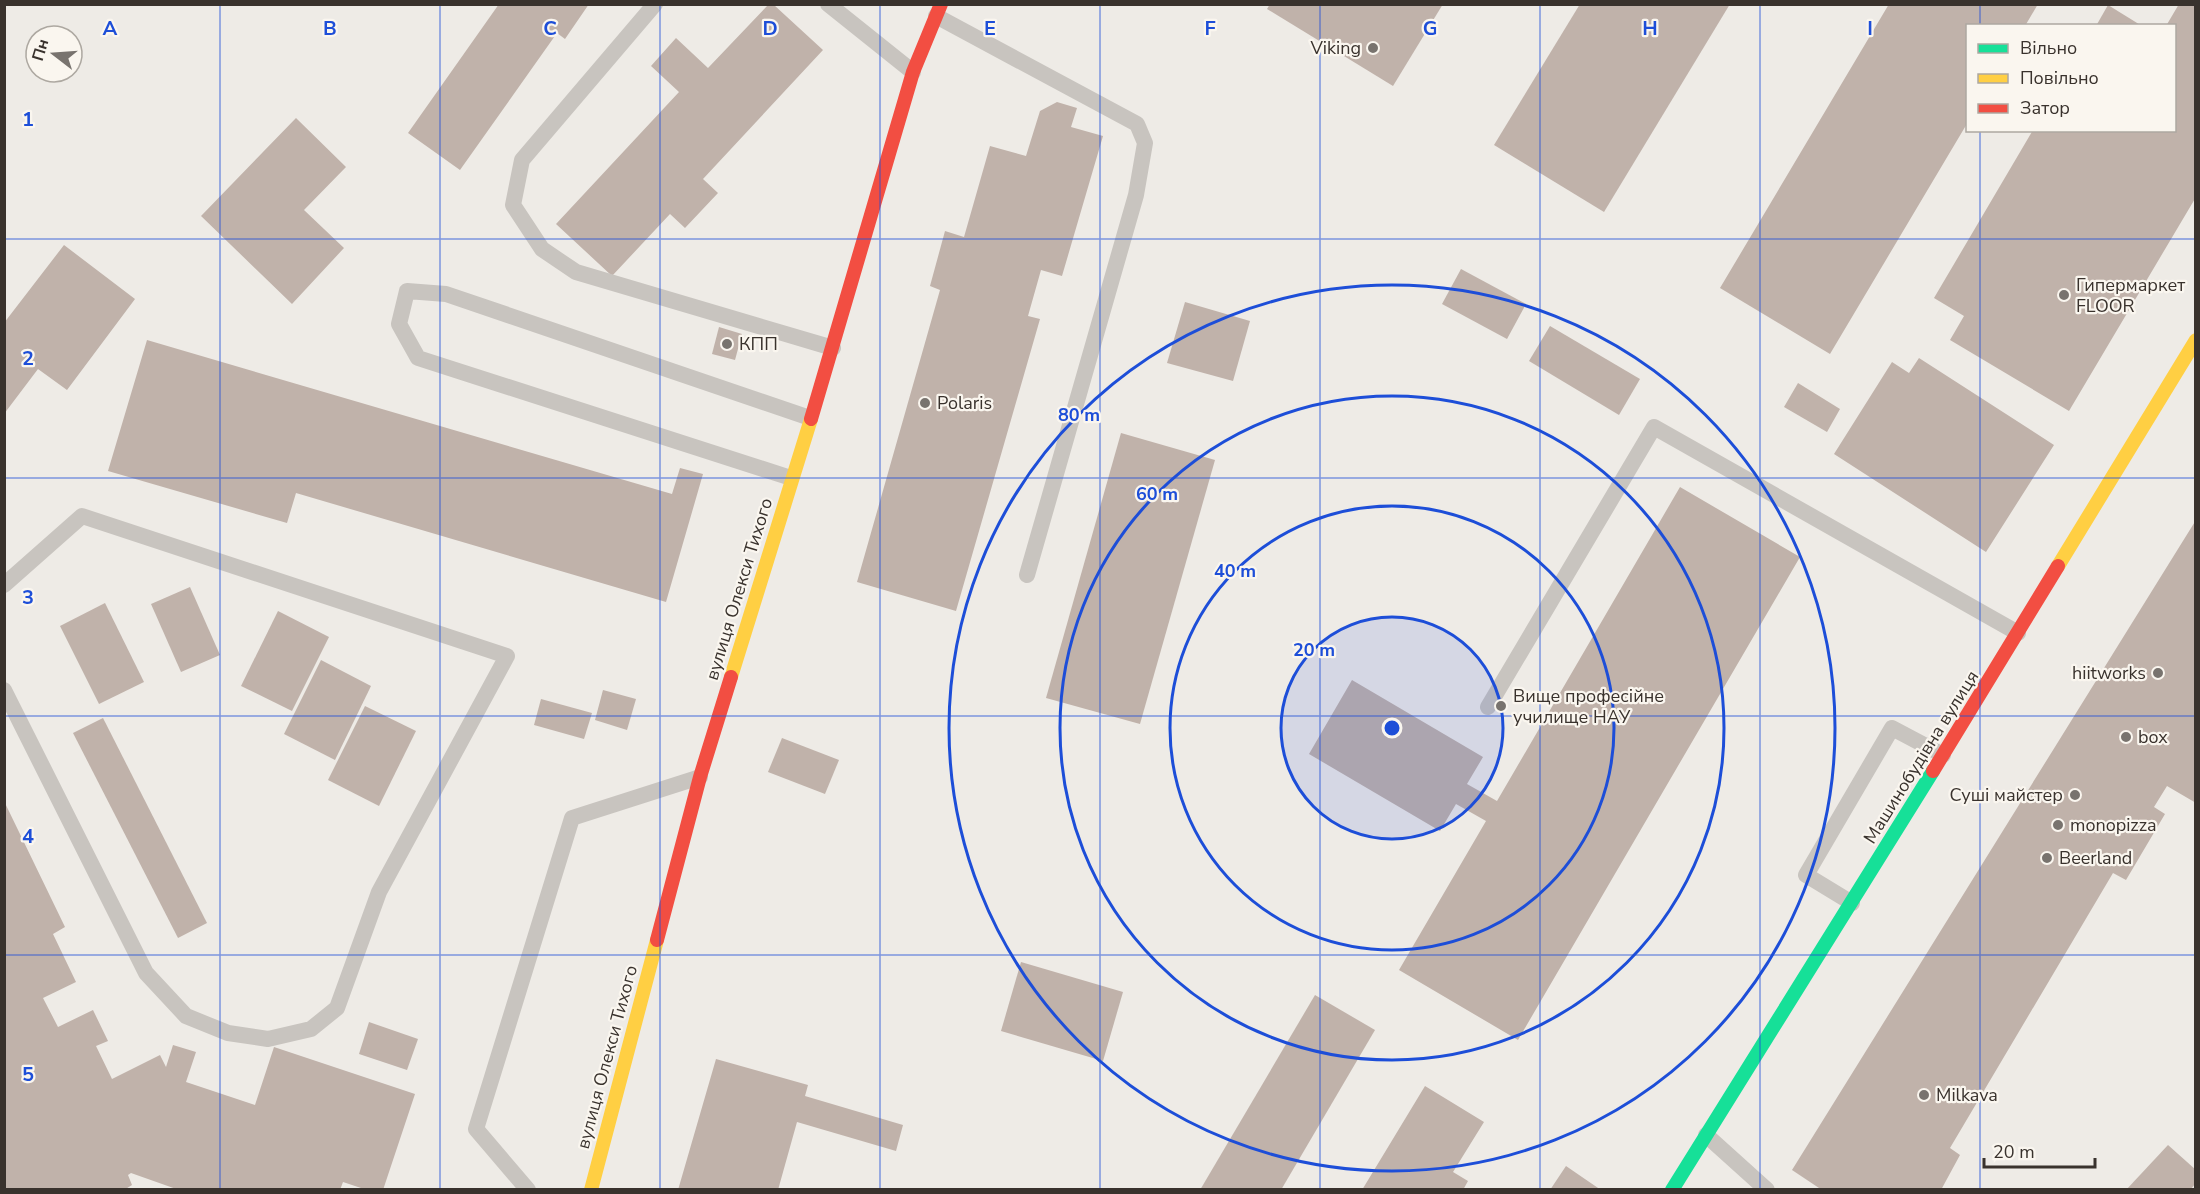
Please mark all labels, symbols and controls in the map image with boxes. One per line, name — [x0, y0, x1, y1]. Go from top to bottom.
text: A — [103, 15, 118, 42]
text: B — [323, 15, 337, 42]
text: C — [543, 15, 557, 42]
text: D — [762, 15, 778, 42]
text: E — [984, 15, 996, 42]
text: F — [1204, 15, 1216, 42]
text: G — [1423, 15, 1437, 42]
text: H — [1642, 15, 1658, 42]
text: I — [1867, 15, 1873, 42]
north arrow — [24, 24, 84, 84]
legend — [1966, 24, 2176, 132]
text: Пн — [27, 36, 54, 64]
place label: Viking — [1309, 36, 1361, 60]
text: Вільно — [2020, 36, 2077, 60]
marker: Viking — [1366, 41, 1380, 55]
text: Повільно — [2020, 66, 2099, 90]
text: Затор — [2020, 96, 2070, 120]
text: 1 — [22, 106, 34, 133]
place label: Гипермаркет FLOOR — [2076, 273, 2185, 318]
marker: Гипермаркет FLOOR — [2057, 288, 2071, 302]
place label: КПП — [739, 332, 778, 356]
marker: КПП — [720, 337, 734, 351]
text: 2 — [22, 345, 34, 372]
place label: Polaris — [937, 391, 992, 415]
marker: Polaris — [918, 396, 932, 410]
text: 80 m — [1058, 403, 1100, 427]
text: 60 m — [1136, 482, 1178, 506]
street label: вулиця Олекси Тихого — [700, 495, 778, 683]
text: 40 m — [1214, 559, 1256, 583]
text: 3 — [22, 584, 34, 611]
text: 20 m — [1293, 638, 1335, 662]
place label: hiitworks — [2072, 661, 2146, 685]
street label: Машинобудівна вулиця — [1858, 666, 1984, 848]
marker: hiitworks — [2151, 666, 2165, 680]
place label: Вище професійне училище НАУ — [1513, 684, 1664, 729]
marker: Вище професійне училище НАУ — [1494, 699, 1508, 713]
centre of rings — [1382, 718, 1402, 738]
place label: box — [2138, 725, 2168, 749]
marker: box — [2119, 730, 2133, 744]
place label: Суші майстер — [1949, 783, 2063, 807]
marker: Суші майстер — [2068, 788, 2082, 802]
place label: monopizza — [2070, 813, 2156, 837]
marker: monopizza — [2051, 818, 2065, 832]
text: 4 — [22, 823, 34, 850]
place label: Beerland — [2059, 846, 2132, 870]
marker: Beerland — [2040, 851, 2054, 865]
street label: вулиця Олекси Тихого — [571, 963, 643, 1151]
text: 5 — [22, 1061, 34, 1088]
place label: Milkava — [1936, 1083, 1998, 1107]
marker: Milkava — [1917, 1088, 1931, 1102]
scale bar — [1984, 1131, 2095, 1169]
text: 20 m — [1993, 1140, 2035, 1164]

